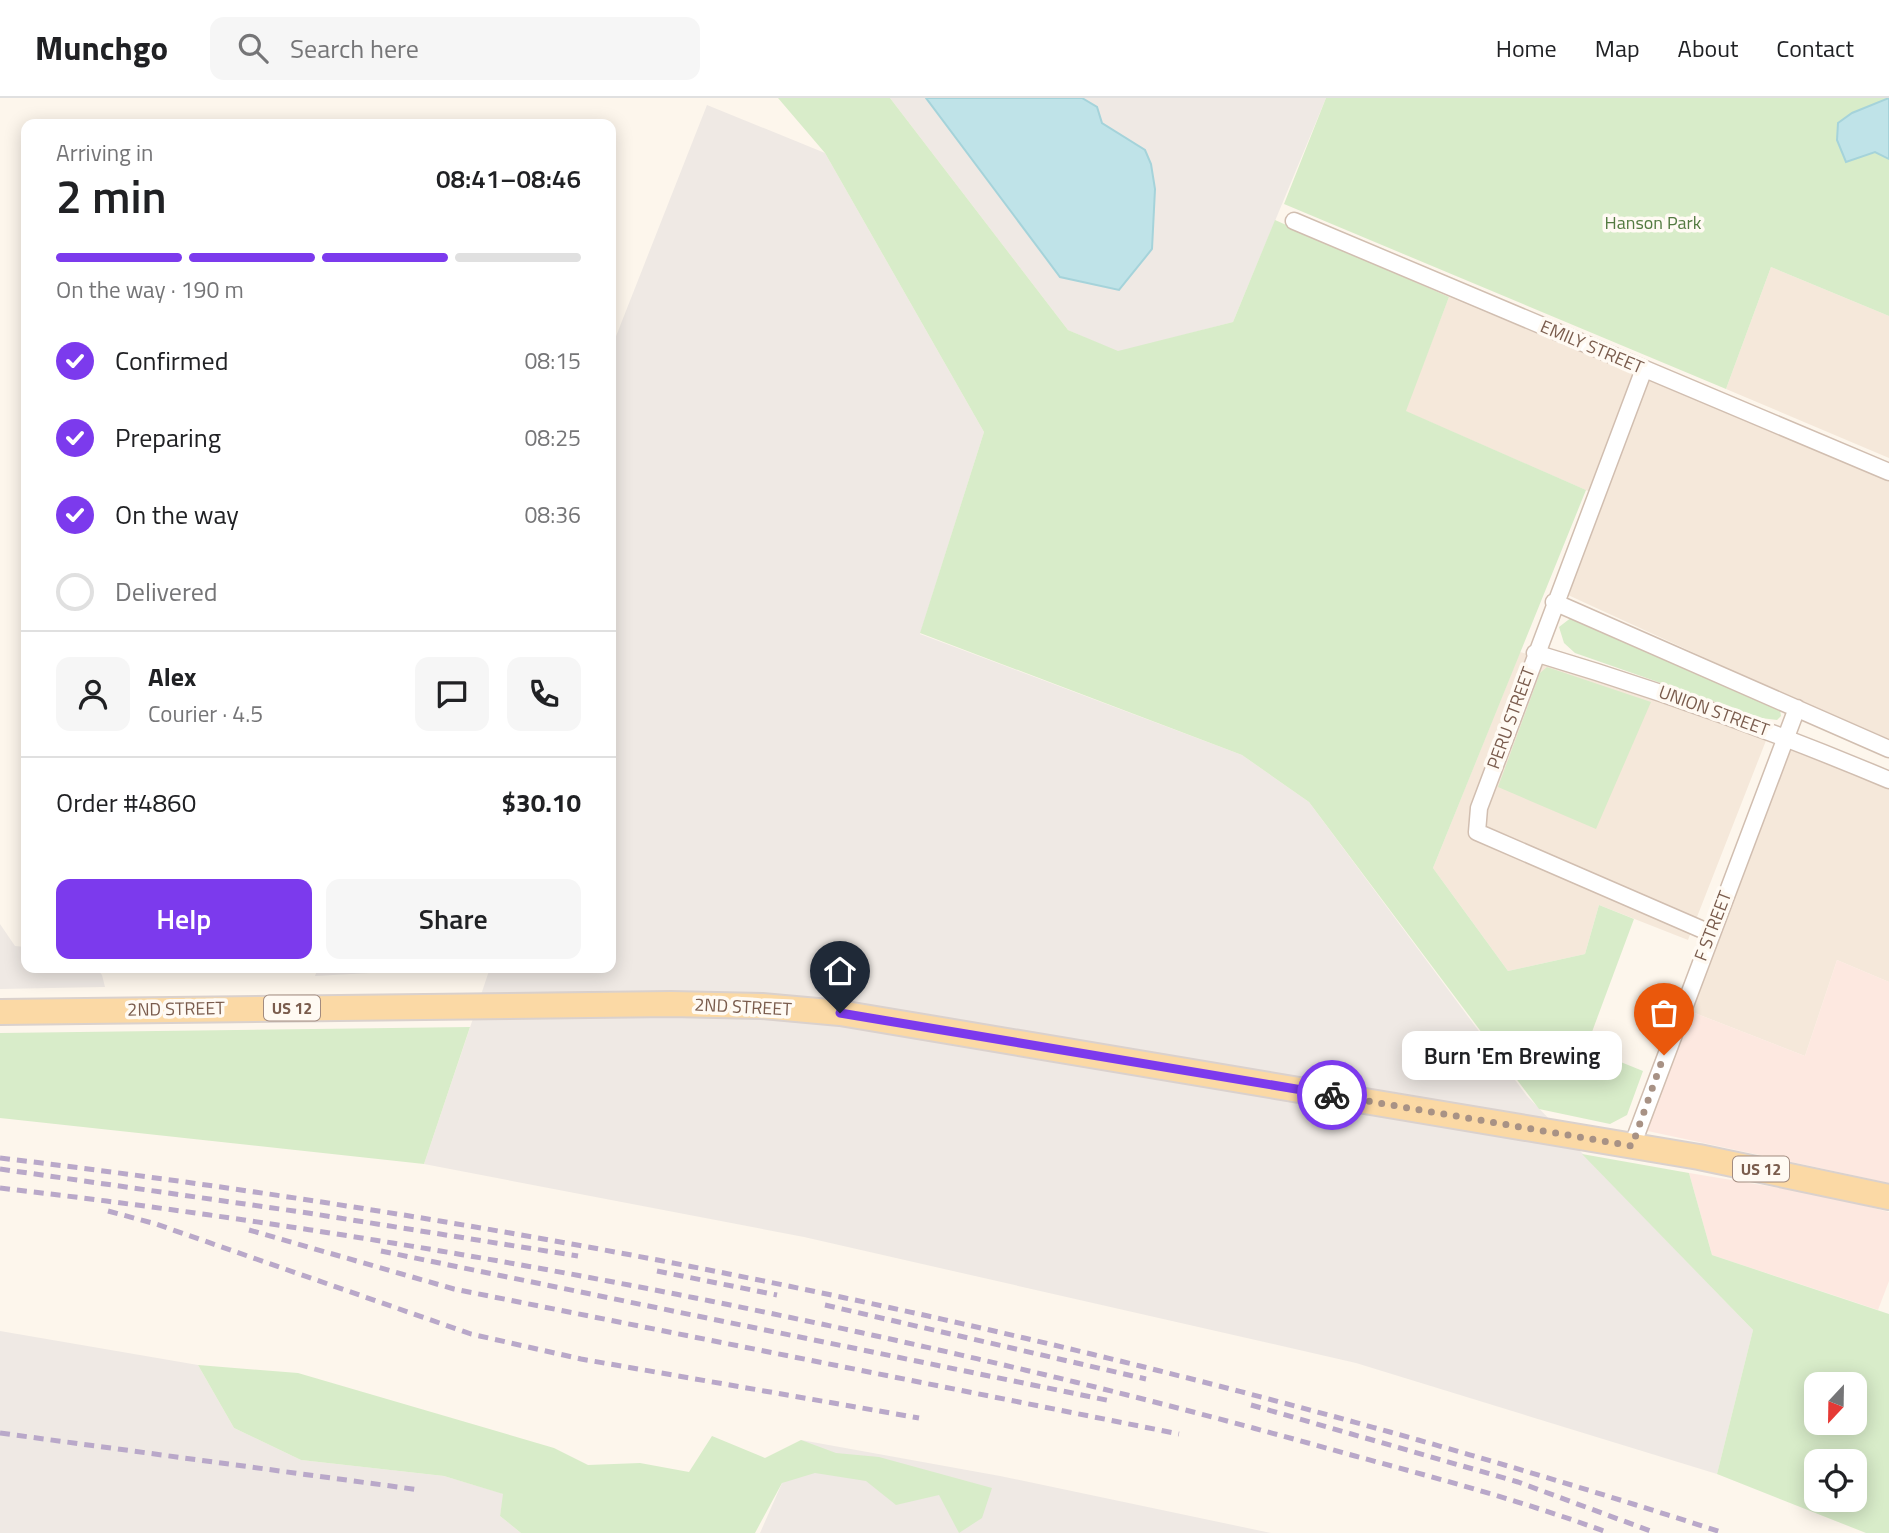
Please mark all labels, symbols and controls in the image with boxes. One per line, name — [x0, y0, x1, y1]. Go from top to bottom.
search box — [210, 17, 700, 80]
text: Munchgo — [35, 23, 168, 73]
icon: search — [234, 29, 272, 67]
text: Search here — [290, 29, 419, 68]
text: Home — [1496, 30, 1557, 66]
text: Map — [1595, 30, 1640, 66]
text: About — [1678, 30, 1738, 66]
text: Contact — [1776, 30, 1854, 66]
text: Arriving in — [56, 135, 153, 170]
text: 08:41–08:46 — [436, 159, 581, 198]
text: 2 min — [56, 161, 167, 231]
park label: Hanson Park — [1605, 209, 1702, 236]
text: On the way · 190 m — [56, 272, 244, 307]
street label: EMILY STREET — [1536, 313, 1649, 381]
text: Confirmed — [115, 341, 229, 380]
icon: check — [56, 342, 94, 380]
text: 08:15 — [524, 343, 581, 378]
text: Preparing — [115, 418, 221, 457]
icon: check — [56, 419, 94, 457]
text: 08:25 — [524, 420, 581, 455]
text: On the way — [115, 495, 239, 534]
icon: check — [56, 496, 94, 534]
text: 08:36 — [524, 497, 581, 532]
text: Delivered — [115, 572, 218, 611]
button: person — [56, 657, 130, 731]
text: Alex — [148, 657, 196, 696]
button: chat — [415, 657, 489, 731]
button: phone — [507, 657, 581, 731]
street label: PERU STREET — [1480, 662, 1542, 773]
street label: UNION STREET — [1655, 678, 1774, 743]
text: Courier · 4.5 — [148, 696, 263, 731]
text: Order #4860 — [56, 783, 196, 822]
text: $30.10 — [502, 783, 581, 822]
button: Help — [56, 879, 312, 959]
button: Share — [326, 879, 581, 959]
street label: F STREET — [1687, 886, 1738, 965]
pin — [810, 941, 870, 1013]
icon: home — [821, 952, 859, 990]
pin — [1634, 983, 1694, 1055]
street label: 2ND STREET — [694, 990, 793, 1023]
street label: 2ND STREET — [127, 994, 225, 1023]
icon: bag — [1645, 994, 1683, 1032]
road number: US 12 — [264, 996, 320, 1020]
callout: Burn 'Em Brewing — [1402, 1030, 1622, 1080]
text: Burn 'Em Brewing — [1424, 1038, 1600, 1073]
courier — [1297, 1060, 1367, 1130]
icon: bike — [1313, 1076, 1351, 1114]
road number: US 12 — [1733, 1156, 1789, 1182]
north arrow — [1804, 1372, 1867, 1435]
map controls — [1804, 1372, 1867, 1512]
button: locate — [1804, 1449, 1867, 1512]

